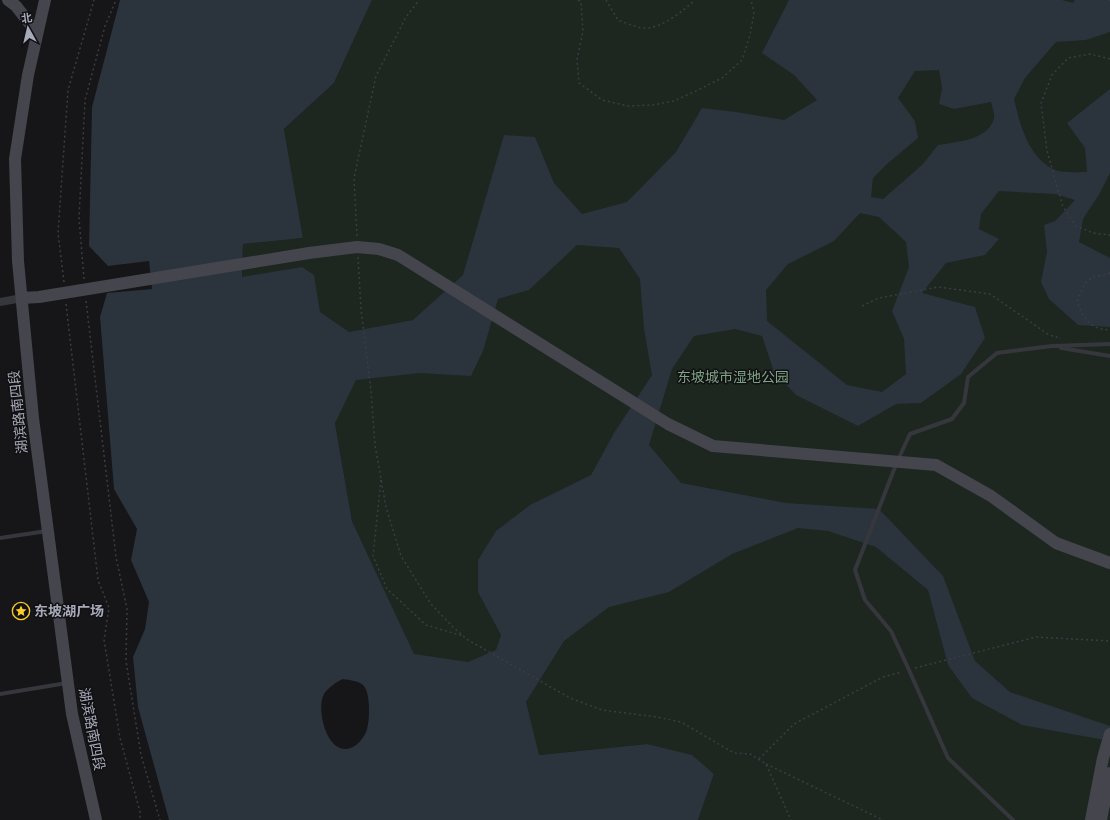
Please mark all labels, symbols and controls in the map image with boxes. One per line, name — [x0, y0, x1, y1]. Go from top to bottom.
north arrow — [8, 8, 48, 48]
text: 北 — [20, 11, 33, 25]
street label: 湖滨路南四段 — [6, 369, 30, 455]
park label: 东坡城市湿地公园 — [677, 369, 789, 385]
place icon: 东坡湖广场 — [11, 601, 31, 621]
place label: 东坡湖广场 — [34, 603, 104, 619]
street label: 湖滨路南四段 — [76, 686, 108, 772]

